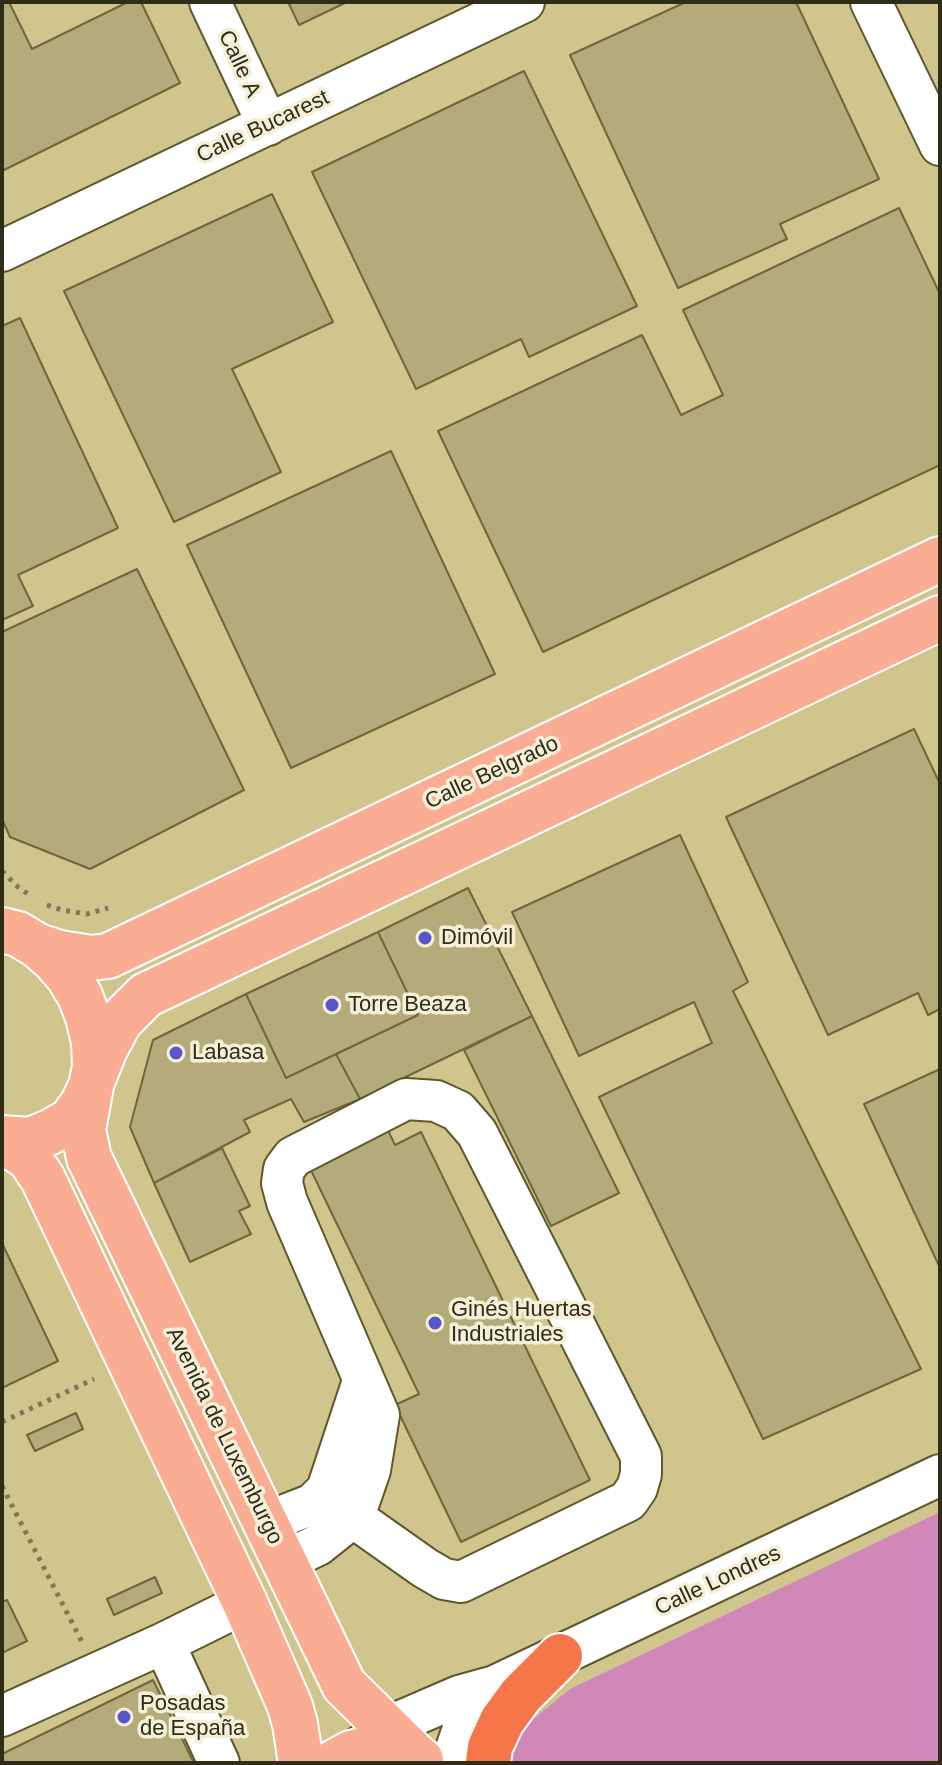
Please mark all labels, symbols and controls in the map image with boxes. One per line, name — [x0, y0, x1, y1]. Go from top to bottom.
street label: Calle A — [212, 26, 266, 102]
street label: Calle Bucarest — [193, 85, 333, 169]
street label: Calle Belgrado — [421, 731, 563, 815]
place label: Dimóvil — [441, 925, 513, 951]
marker: Dimóvil — [416, 929, 434, 947]
place label: Torre Beaza — [348, 992, 467, 1018]
marker: Torre Beaza — [323, 996, 341, 1014]
place label: Labasa — [192, 1040, 264, 1066]
marker: Labasa — [167, 1044, 185, 1062]
place label: Ginés Huertas Industriales — [451, 1297, 592, 1348]
marker: Ginés Huertas Industriales — [426, 1314, 444, 1332]
street label: Avenida de Luxemburgo — [160, 1323, 288, 1549]
street label: Calle Londres — [651, 1540, 785, 1622]
place label: Posadas de España — [140, 1691, 245, 1742]
marker: Posadas de España — [115, 1708, 133, 1726]

